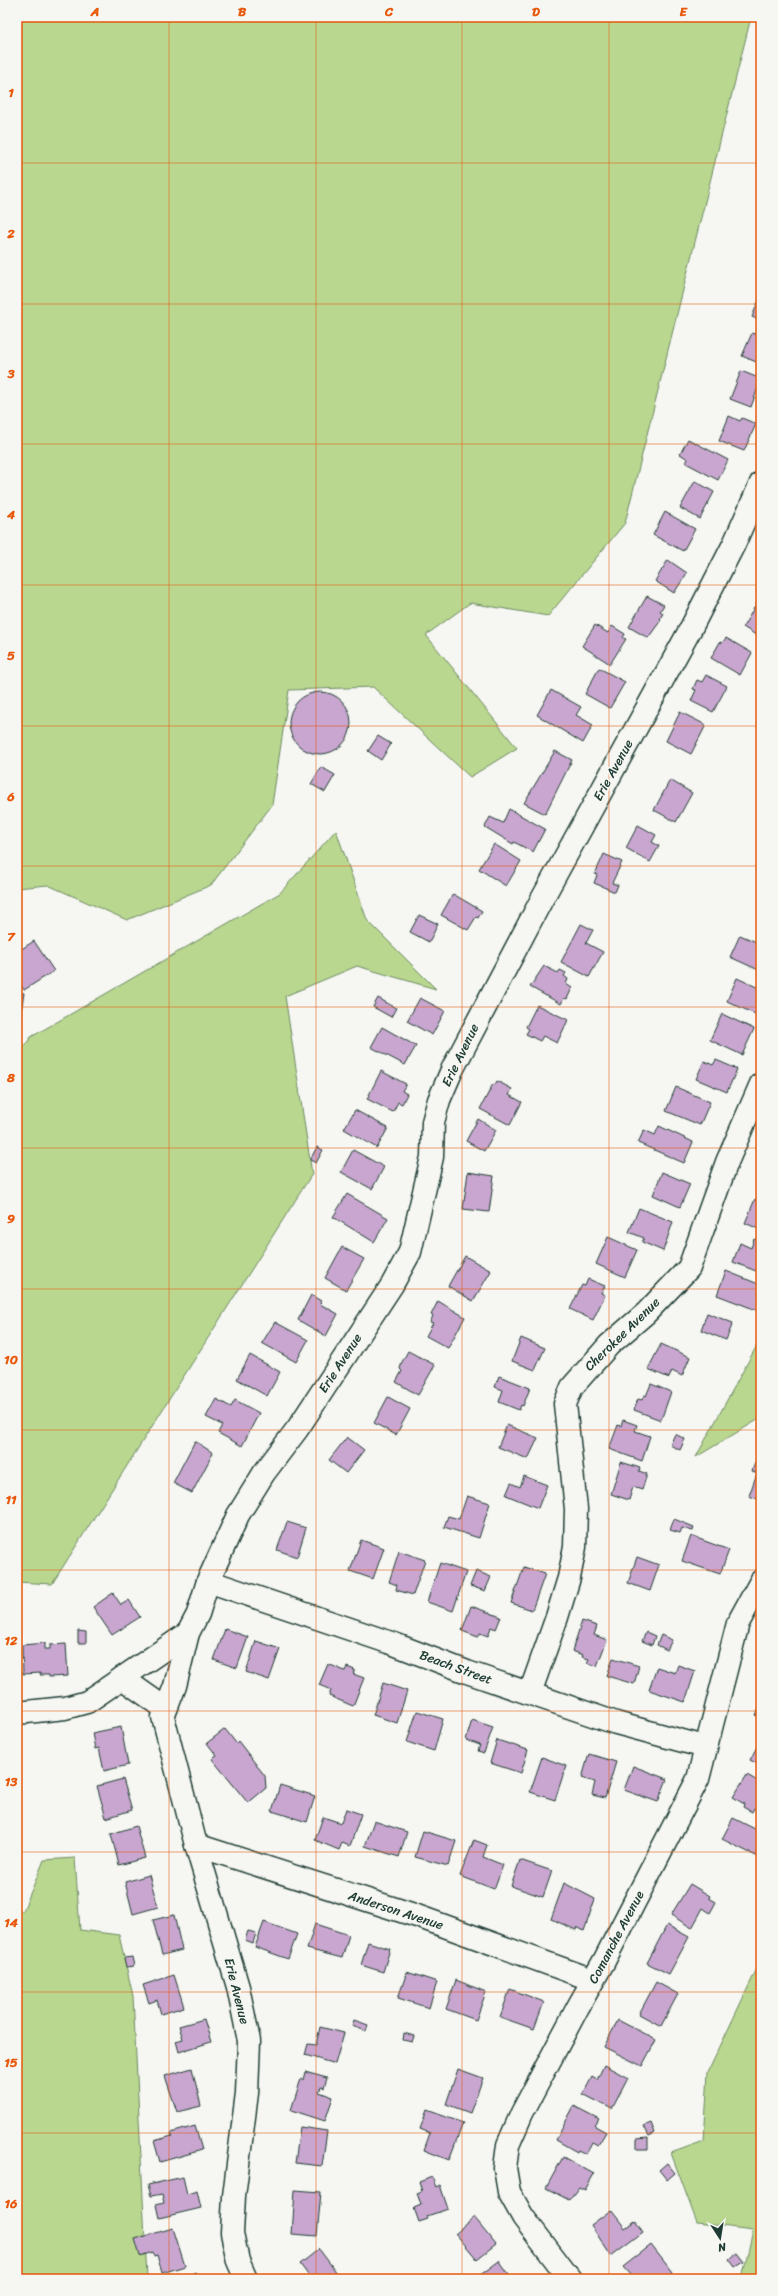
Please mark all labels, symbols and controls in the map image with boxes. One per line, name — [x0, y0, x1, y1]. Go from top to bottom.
text: A — [90, 0, 99, 23]
text: B — [238, 0, 247, 23]
text: C — [384, 0, 394, 23]
text: D — [532, 0, 540, 23]
text: E — [679, 0, 688, 23]
text: 1 — [8, 81, 14, 104]
text: 2 — [6, 222, 15, 245]
text: 3 — [6, 362, 15, 385]
text: 4 — [6, 503, 16, 526]
text: 5 — [7, 644, 15, 667]
street label: Erie Avenue — [587, 735, 640, 805]
text: 6 — [6, 785, 15, 808]
text: 7 — [7, 925, 16, 948]
street label: Erie Avenue — [435, 1019, 485, 1090]
text: 8 — [6, 1066, 15, 1089]
text: 9 — [7, 1207, 15, 1230]
street label: Cherokee Avenue — [579, 1291, 666, 1377]
street label: Erie Avenue — [312, 1328, 368, 1398]
text: 10 — [4, 1348, 18, 1371]
text: 11 — [5, 1488, 17, 1511]
text: 12 — [4, 1629, 18, 1652]
street label: Beach Street — [416, 1643, 496, 1691]
text: 13 — [5, 1770, 18, 1793]
street label: Anderson Avenue — [344, 1883, 447, 1936]
street label: Comanche Avenue — [582, 1886, 650, 1988]
text: 14 — [4, 1911, 19, 1934]
street label: Erie Avenue — [218, 1955, 256, 2027]
text: 15 — [4, 2051, 18, 2074]
text: 16 — [5, 2192, 18, 2215]
north arrow — [700, 2218, 740, 2258]
text: N — [716, 2237, 729, 2257]

